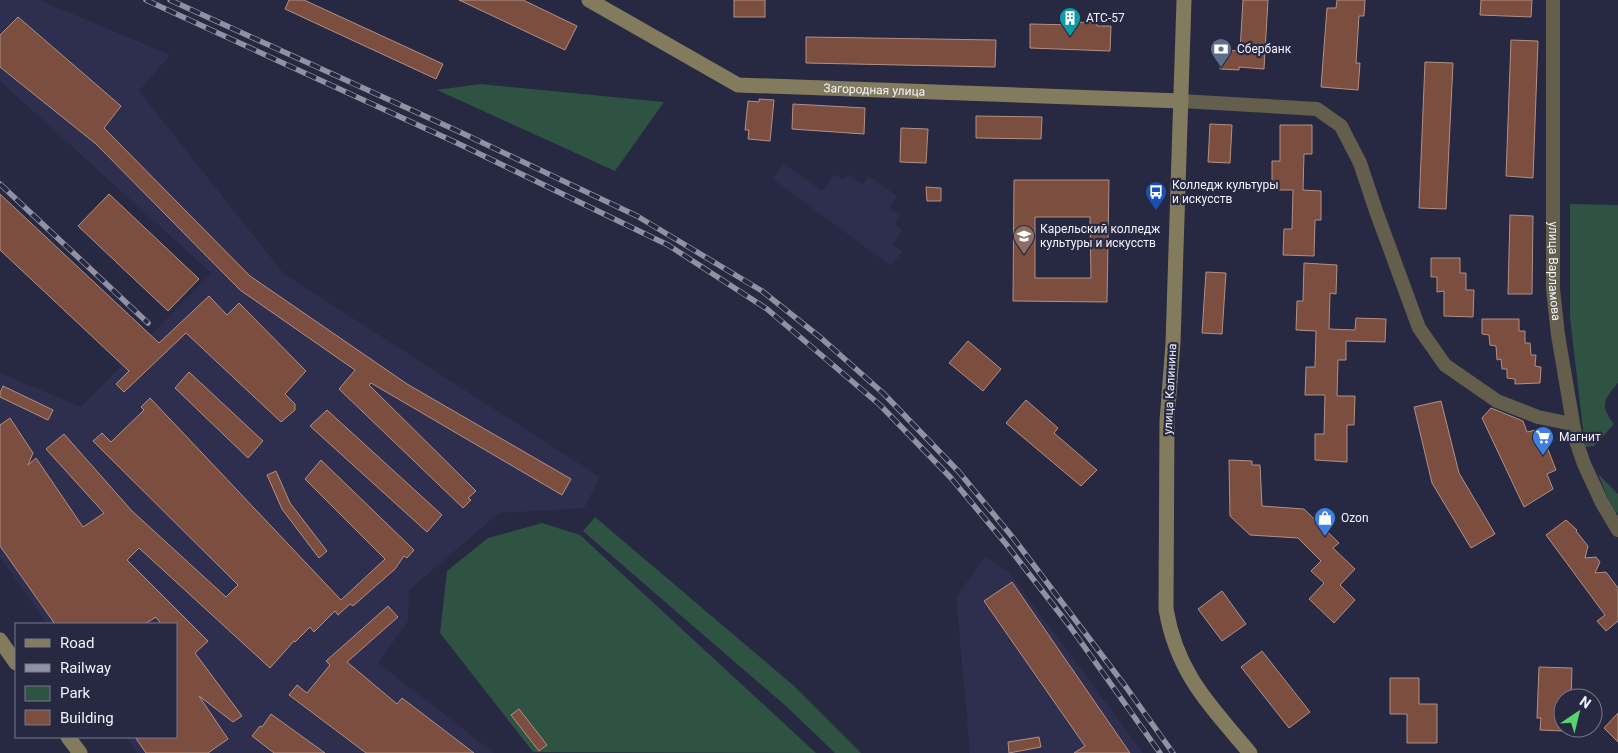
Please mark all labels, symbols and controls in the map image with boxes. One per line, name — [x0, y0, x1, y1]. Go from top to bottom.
building icon: АТС-57 — [1058, 6, 1082, 37]
place label: АТС-57 — [1086, 11, 1125, 25]
bank icon: Сбербанк — [1209, 37, 1233, 68]
place label: Сбербанк — [1237, 42, 1292, 56]
street label: Загородная улица — [823, 81, 926, 99]
place label: Колледж культуры и искусств — [1172, 178, 1279, 206]
bus stop icon: Колледж культуры и искусств — [1144, 180, 1168, 211]
street label: улица Варламова — [1546, 221, 1563, 321]
place label: Карельский колледж культуры и искусств — [1040, 222, 1161, 250]
school or university icon: Карельский колледж культуры и искусств — [1012, 224, 1036, 255]
street label: улица Калинина — [1161, 343, 1179, 435]
supermarket icon: Магнит — [1531, 425, 1555, 456]
place label: Магнит — [1559, 430, 1601, 444]
shop icon: Ozon — [1313, 506, 1337, 537]
place label: Ozon — [1341, 511, 1369, 525]
legend — [15, 623, 178, 738]
text: Road — [60, 634, 94, 652]
text: Railway — [60, 659, 111, 677]
text: Park — [60, 684, 91, 702]
north arrow — [1553, 688, 1603, 738]
text: N — [1577, 693, 1594, 712]
text: Building — [60, 709, 114, 727]

